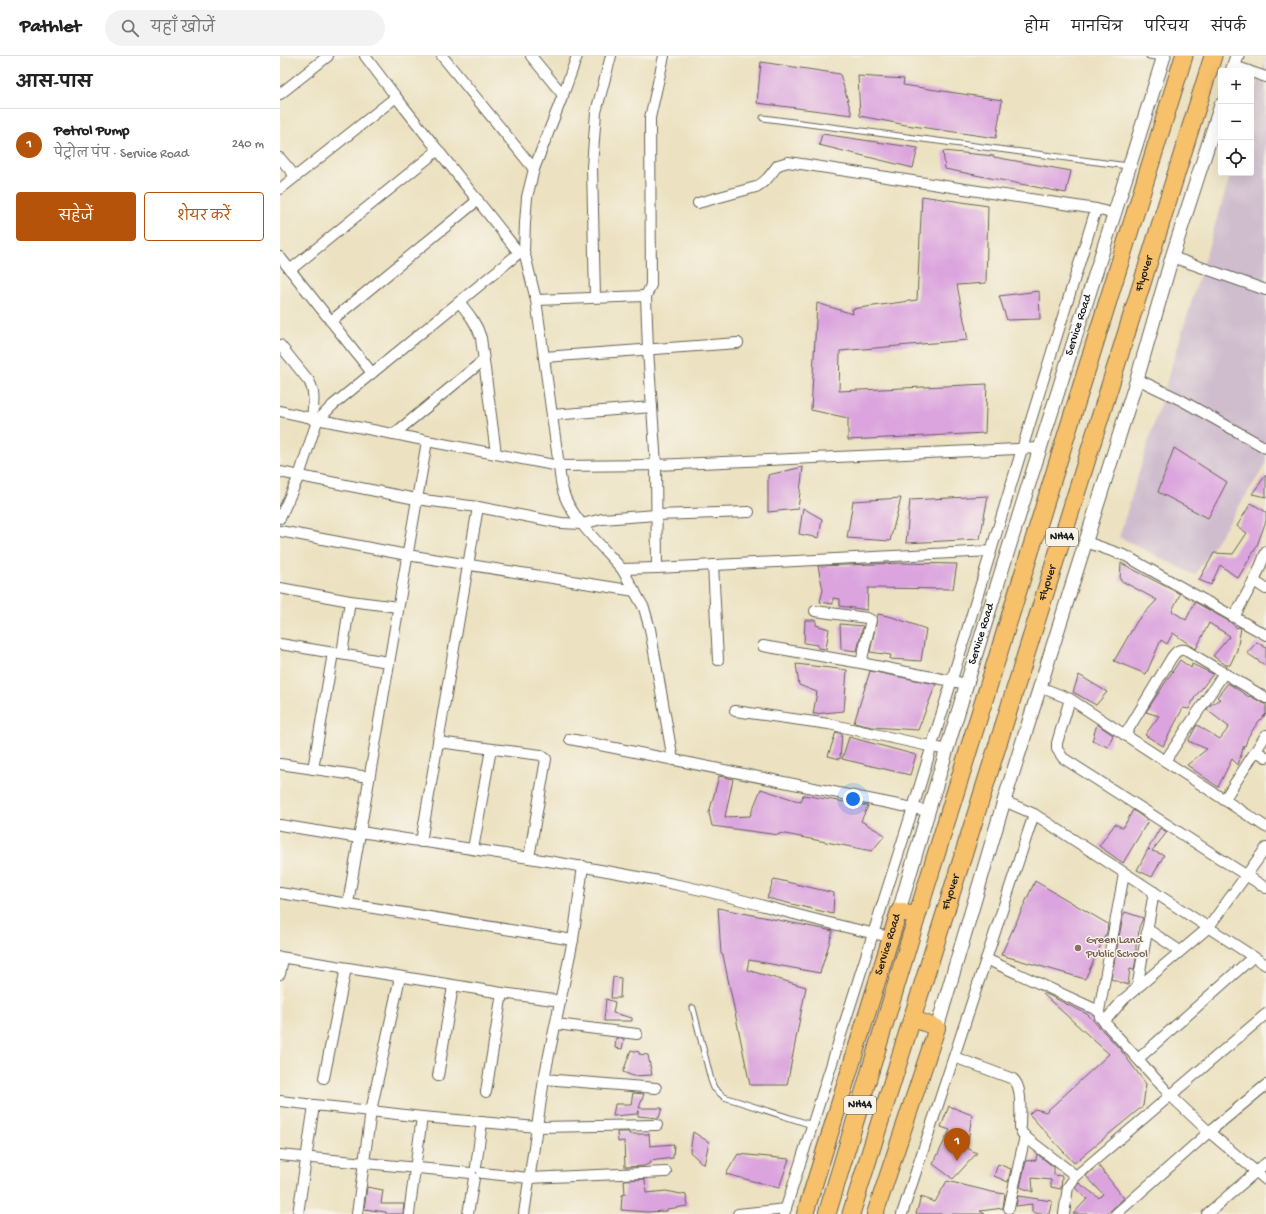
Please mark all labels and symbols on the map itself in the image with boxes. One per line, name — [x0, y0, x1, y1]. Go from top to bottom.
street label: Flyover — [1132, 253, 1158, 294]
street label: Service Road — [1063, 292, 1096, 357]
road number: NH44 — [1046, 528, 1078, 546]
street label: Flyover — [1036, 562, 1061, 604]
street label: Service Road — [966, 601, 998, 666]
your location — [843, 789, 863, 809]
street label: Flyover — [939, 871, 964, 913]
street label: Service Road — [872, 911, 905, 977]
place label: Green Land Public School — [1085, 934, 1148, 962]
marker: Green Land Public School — [1073, 943, 1083, 953]
road number: NH44 — [844, 1096, 876, 1114]
pin: 1 — [944, 1128, 970, 1161]

